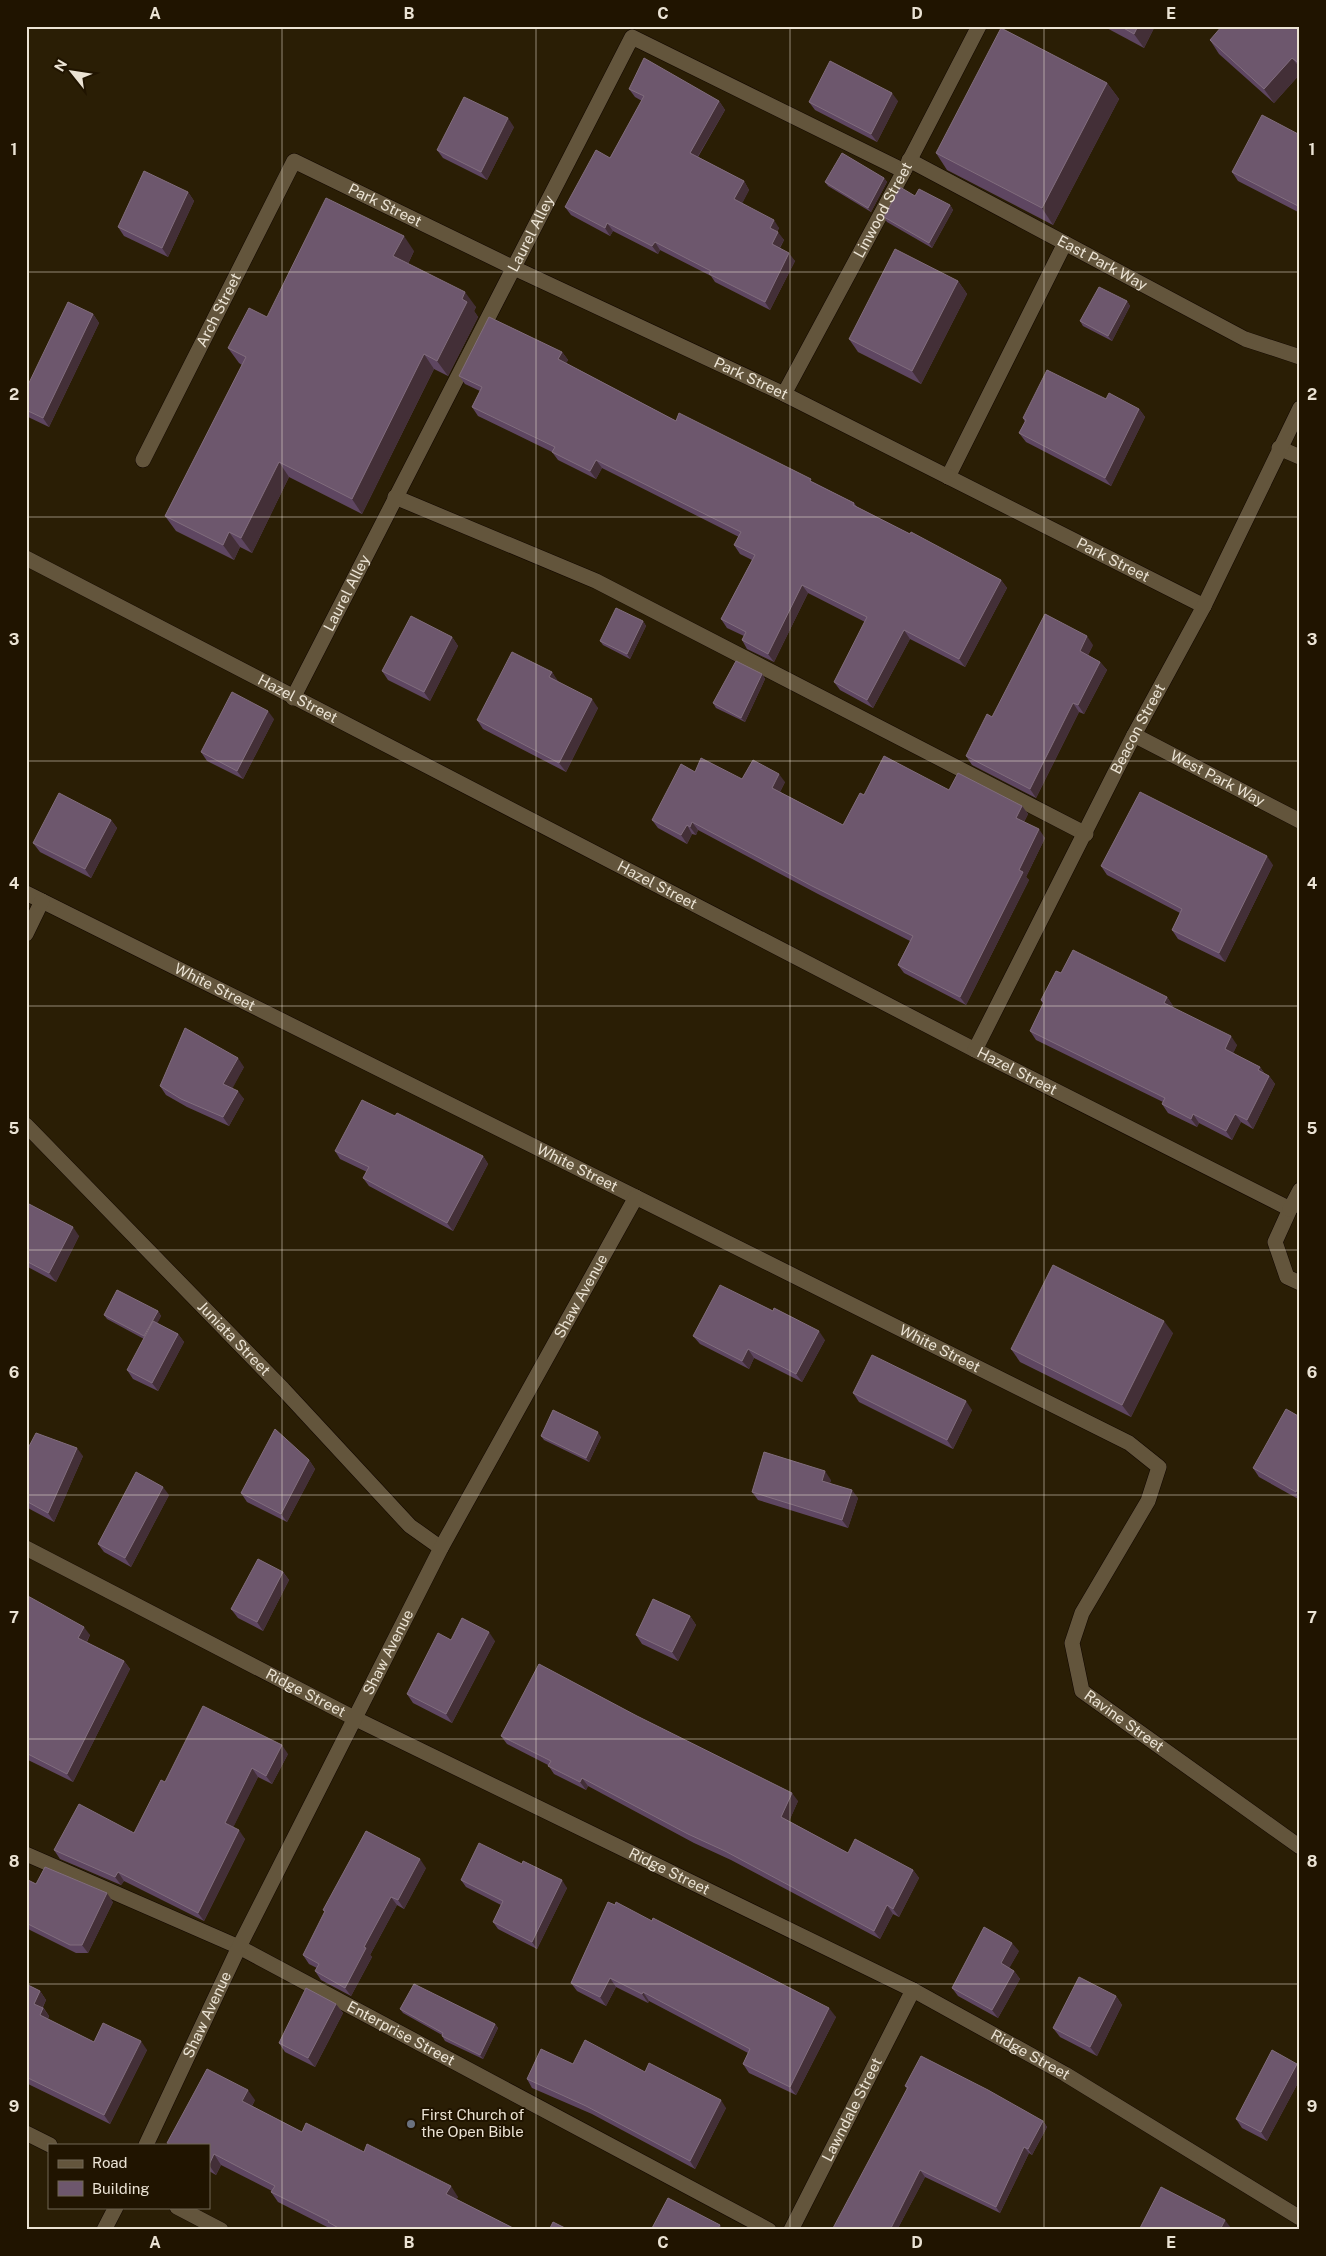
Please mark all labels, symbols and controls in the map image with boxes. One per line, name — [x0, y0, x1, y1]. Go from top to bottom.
text: A — [149, 4, 161, 23]
text: B — [404, 4, 415, 23]
text: C — [657, 4, 669, 23]
text: D — [911, 4, 923, 23]
text: E — [1166, 4, 1176, 23]
north arrow — [48, 48, 98, 98]
text: N — [51, 57, 70, 74]
text: 1 — [11, 140, 17, 159]
text: 1 — [1309, 140, 1315, 159]
street label: Linwood Street — [850, 159, 915, 260]
street label: Park Street — [346, 180, 425, 230]
street label: Laurel Alley — [504, 192, 557, 274]
street label: East Park Way — [1055, 232, 1150, 293]
street label: Arch Street — [193, 270, 244, 350]
street label: Park Street — [711, 354, 791, 403]
text: 2 — [9, 385, 19, 404]
text: 2 — [1307, 385, 1317, 404]
street label: Park Street — [1074, 534, 1153, 585]
street label: Laurel Alley — [320, 552, 373, 634]
text: 3 — [9, 630, 19, 649]
text: 3 — [1307, 630, 1317, 649]
street label: Hazel Street — [255, 671, 341, 726]
street label: Beacon Street — [1107, 681, 1168, 777]
street label: West Park Way — [1168, 746, 1268, 809]
street label: Hazel Street — [615, 857, 700, 913]
text: 4 — [9, 874, 20, 893]
text: 4 — [1307, 874, 1318, 893]
street label: White Street — [172, 959, 258, 1014]
street label: Hazel Street — [974, 1043, 1060, 1098]
text: 5 — [9, 1119, 20, 1138]
text: 5 — [1307, 1119, 1318, 1138]
street label: White Street — [534, 1140, 621, 1195]
street label: Shaw Avenue — [550, 1251, 611, 1341]
street label: Juniata Street — [194, 1298, 274, 1379]
street label: White Street — [897, 1321, 983, 1376]
text: 6 — [9, 1363, 19, 1382]
text: 6 — [1307, 1363, 1317, 1382]
street label: Shaw Avenue — [359, 1607, 416, 1698]
text: 7 — [9, 1608, 19, 1627]
text: 7 — [1307, 1608, 1317, 1627]
street label: Ridge Street — [263, 1665, 349, 1720]
street label: Ravine Street — [1081, 1686, 1168, 1755]
street label: Ridge Street — [626, 1844, 713, 1898]
text: 8 — [9, 1852, 20, 1871]
text: 8 — [1307, 1852, 1318, 1871]
street label: Shaw Avenue — [179, 1968, 234, 2060]
street label: Enterprise Street — [344, 1997, 458, 2069]
street label: Ridge Street — [988, 2026, 1073, 2083]
street label: Lawndale Street — [818, 2055, 885, 2164]
text: 9 — [9, 2097, 19, 2116]
text: 9 — [1307, 2097, 1317, 2116]
place label: First Church of the Open Bible — [421, 2106, 524, 2140]
marker: First Church of the Open Bible — [405, 2118, 417, 2130]
legend — [48, 2144, 210, 2208]
text: Road — [92, 2154, 128, 2171]
text: Building — [92, 2180, 150, 2197]
text: A — [149, 2233, 161, 2252]
text: B — [404, 2233, 415, 2252]
text: C — [657, 2233, 669, 2252]
text: D — [911, 2233, 923, 2252]
text: E — [1166, 2233, 1176, 2252]

